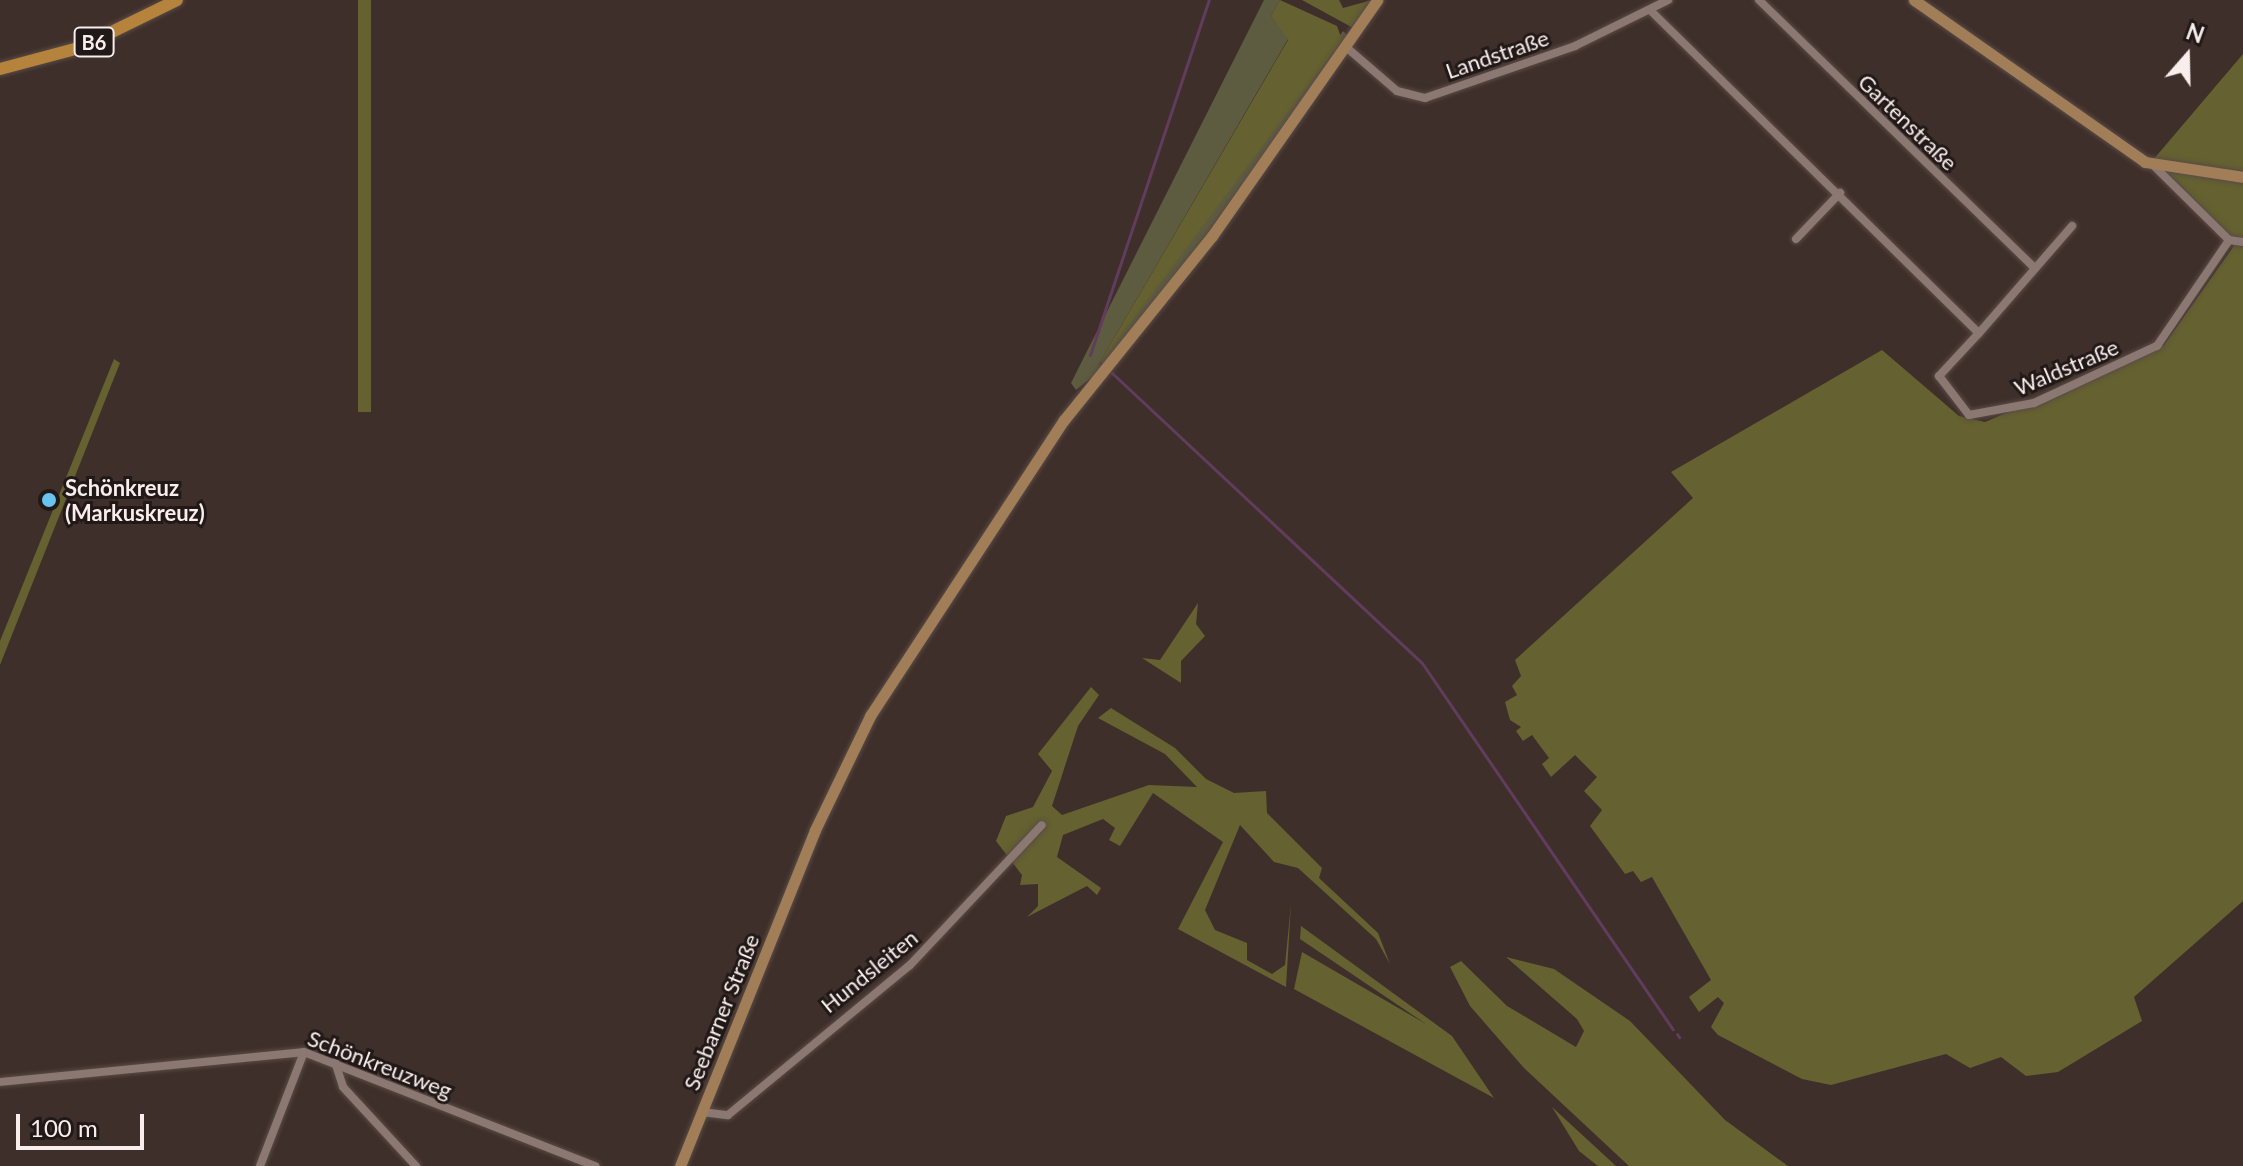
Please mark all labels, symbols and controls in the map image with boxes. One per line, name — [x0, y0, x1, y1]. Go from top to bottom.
north arrow — [2147, 16, 2227, 96]
text: N — [2183, 17, 2208, 49]
street label: Landstraße — [1442, 24, 1552, 84]
road number: B6 — [72, 26, 116, 58]
street label: Gartenstraße — [1853, 68, 1963, 176]
street label: Waldstraße — [2010, 333, 2122, 401]
place label: Schönkreuz (Markuskreuz) — [65, 474, 205, 526]
marker: Schönkreuz (Markuskreuz) — [40, 491, 58, 509]
street label: Hundsleiten — [815, 924, 923, 1018]
street label: Seebarner Straße — [678, 930, 764, 1094]
street label: Schönkreuzweg — [304, 1024, 456, 1104]
scale bar — [20, 1098, 148, 1148]
text: 100 m — [30, 1113, 98, 1142]

